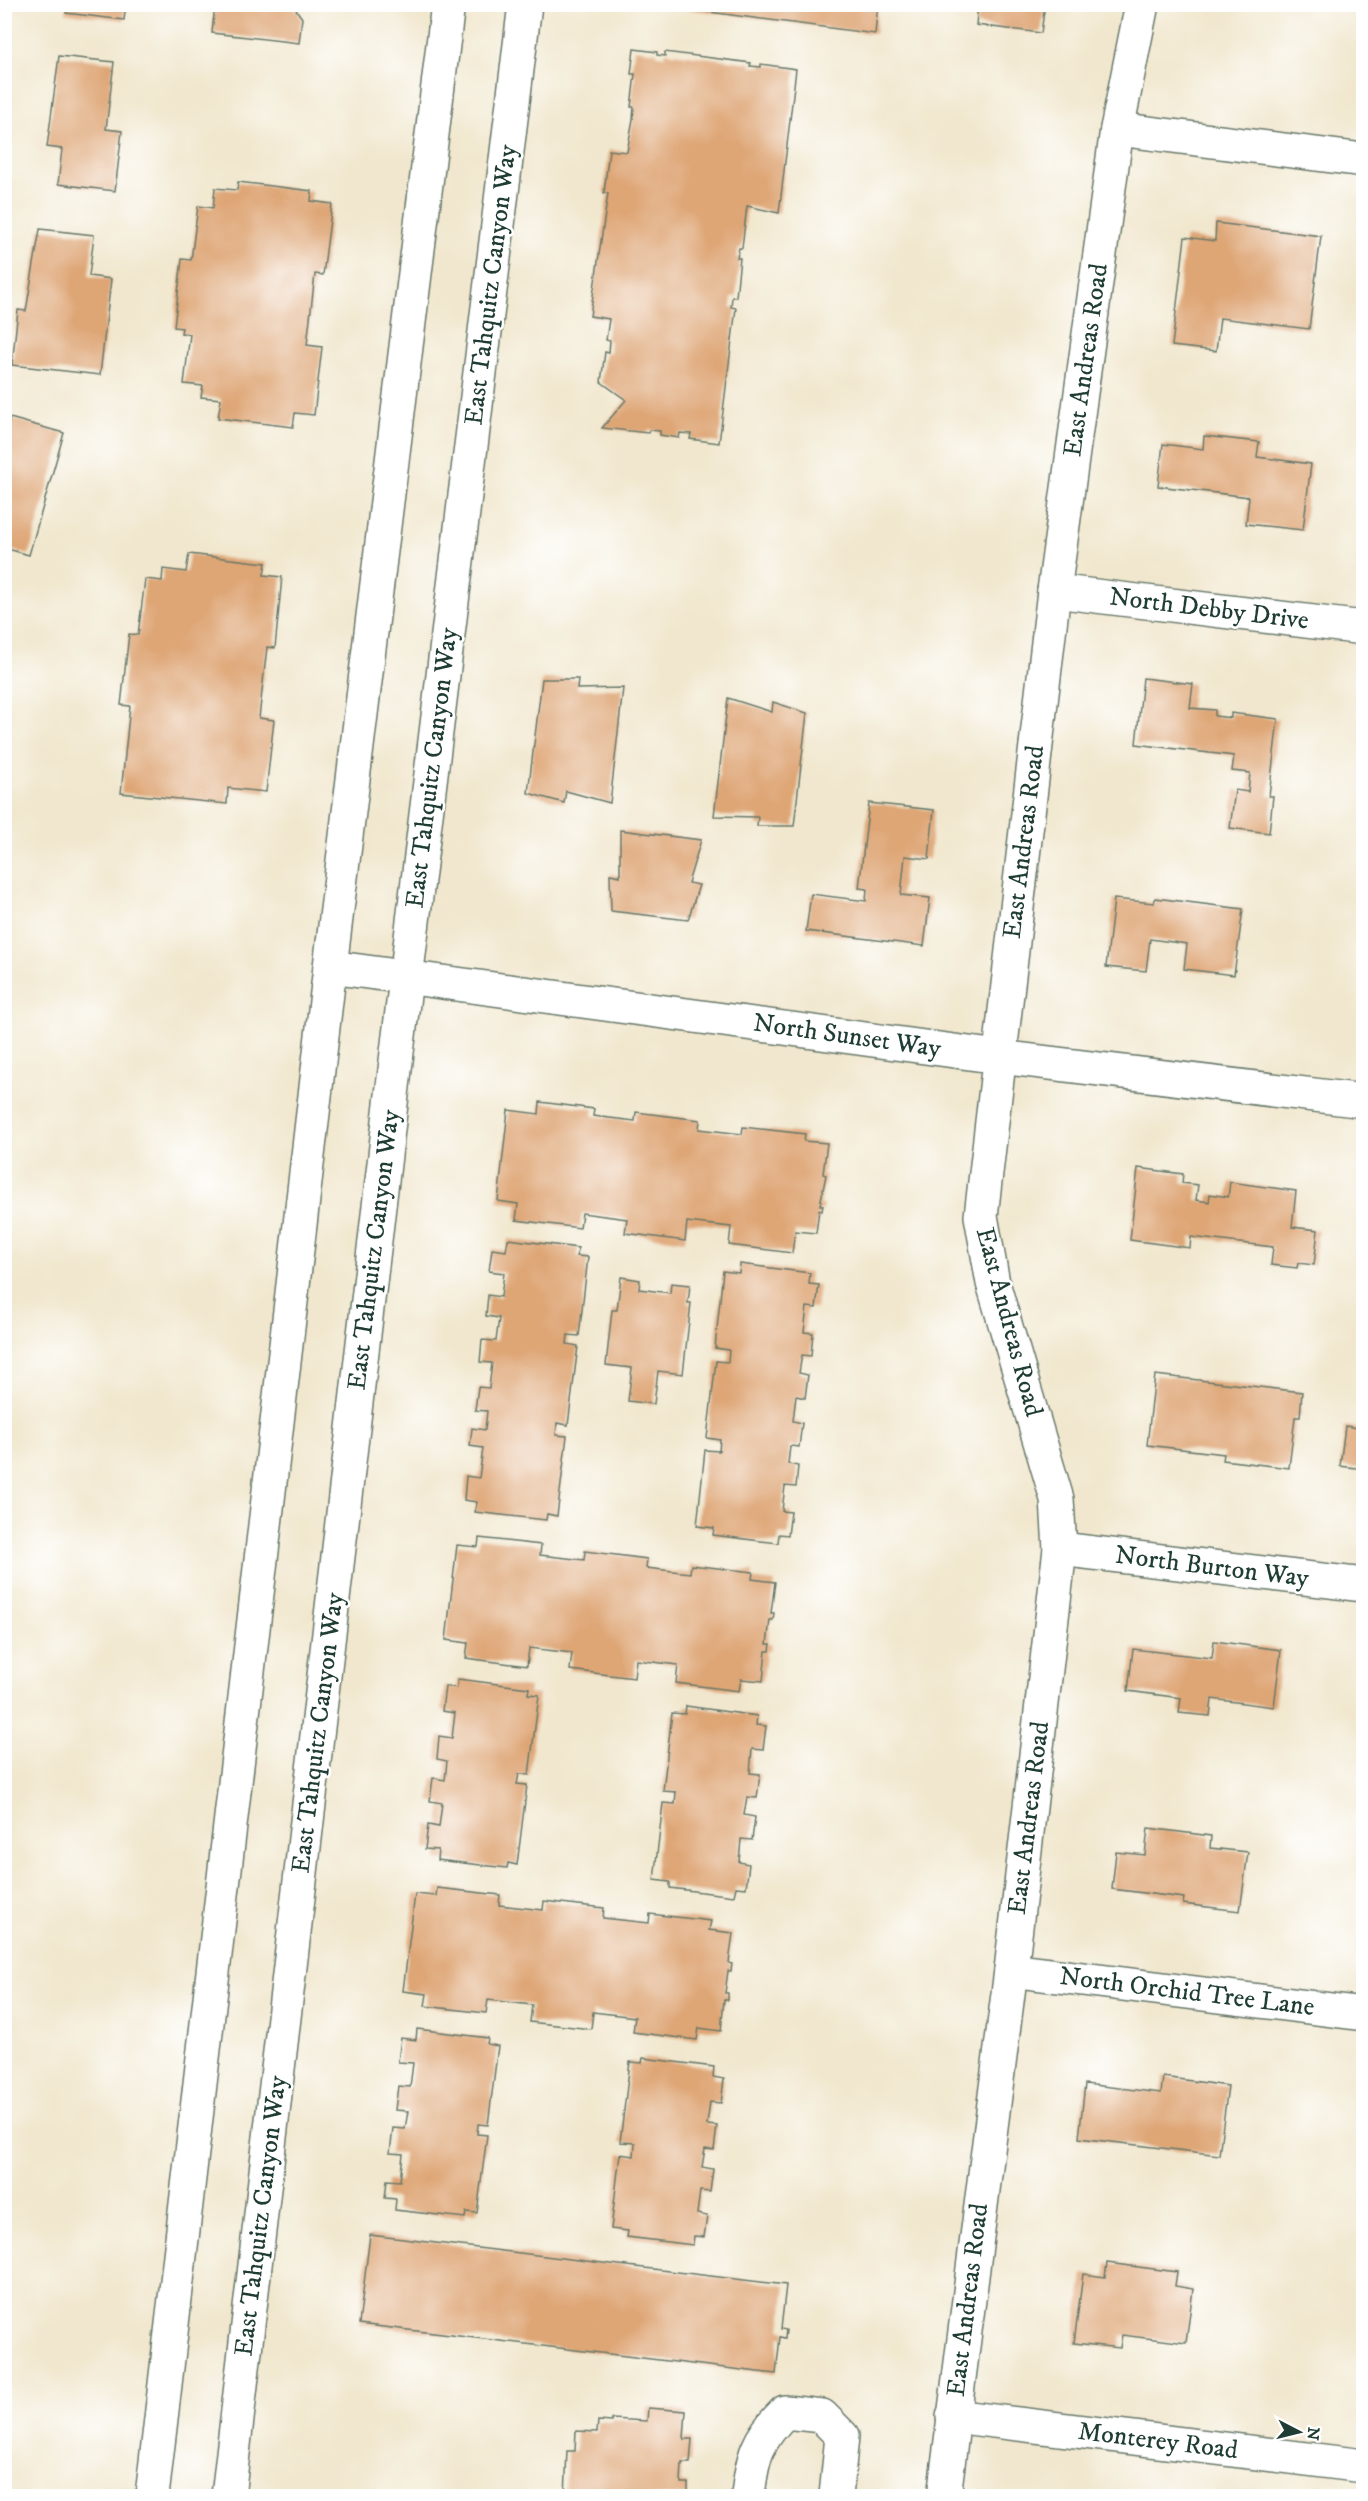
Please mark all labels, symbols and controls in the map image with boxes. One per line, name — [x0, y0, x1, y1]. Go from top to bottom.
street label: East Tahquitz Canyon Way — [457, 142, 525, 427]
street label: East Andreas Road — [1056, 261, 1116, 459]
street label: North Debby Drive — [1107, 580, 1311, 638]
street label: East Tahquitz Canyon Way — [398, 625, 466, 910]
street label: East Andreas Road — [996, 743, 1052, 941]
street label: North Sunset Way — [751, 1006, 944, 1066]
street label: East Tahquitz Canyon Way — [340, 1107, 408, 1392]
street label: East Andreas Road — [968, 1224, 1050, 1420]
street label: North Burton Way — [1113, 1539, 1311, 1595]
street label: East Tahquitz Canyon Way — [284, 1590, 352, 1875]
street label: East Andreas Road — [1001, 1719, 1057, 1917]
street label: North Orchid Tree Lane — [1058, 1960, 1316, 2024]
street label: East Tahquitz Canyon Way — [227, 2073, 295, 2358]
street label: East Andreas Road — [940, 2201, 996, 2399]
north arrow — [1269, 2402, 1329, 2462]
street label: Monterey Road — [1076, 2415, 1240, 2467]
text: N — [1302, 2426, 1324, 2441]

